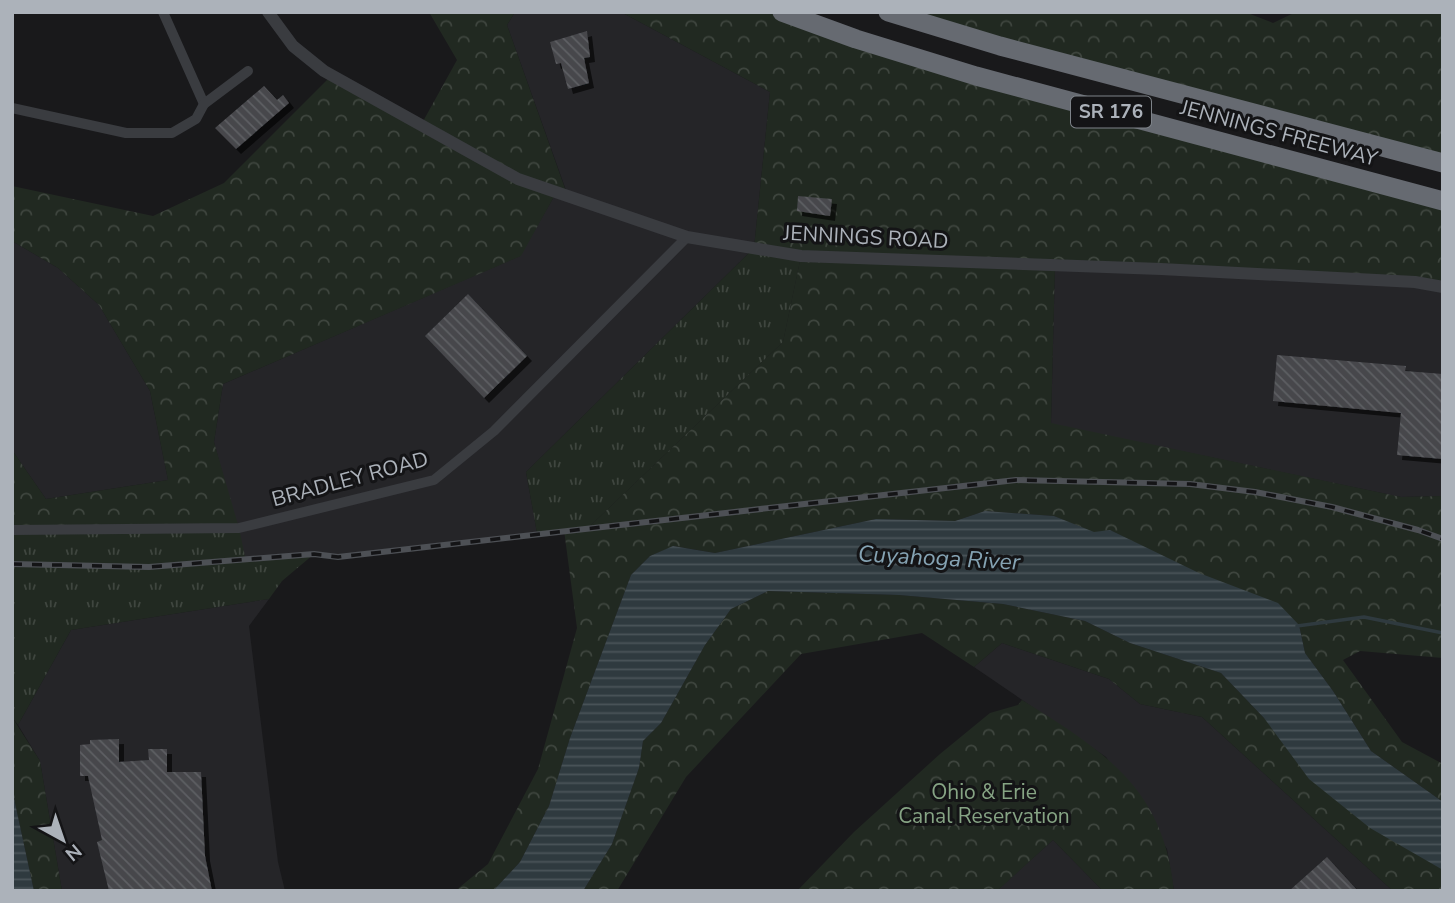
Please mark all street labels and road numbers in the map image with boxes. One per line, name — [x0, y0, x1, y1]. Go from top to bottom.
street label: JENNINGS FREEWAY — [1176, 93, 1381, 173]
road number: SR 176 — [1071, 96, 1151, 128]
street label: JENNINGS ROAD — [782, 219, 949, 255]
street label: BRADLEY ROAD — [269, 445, 431, 513]

